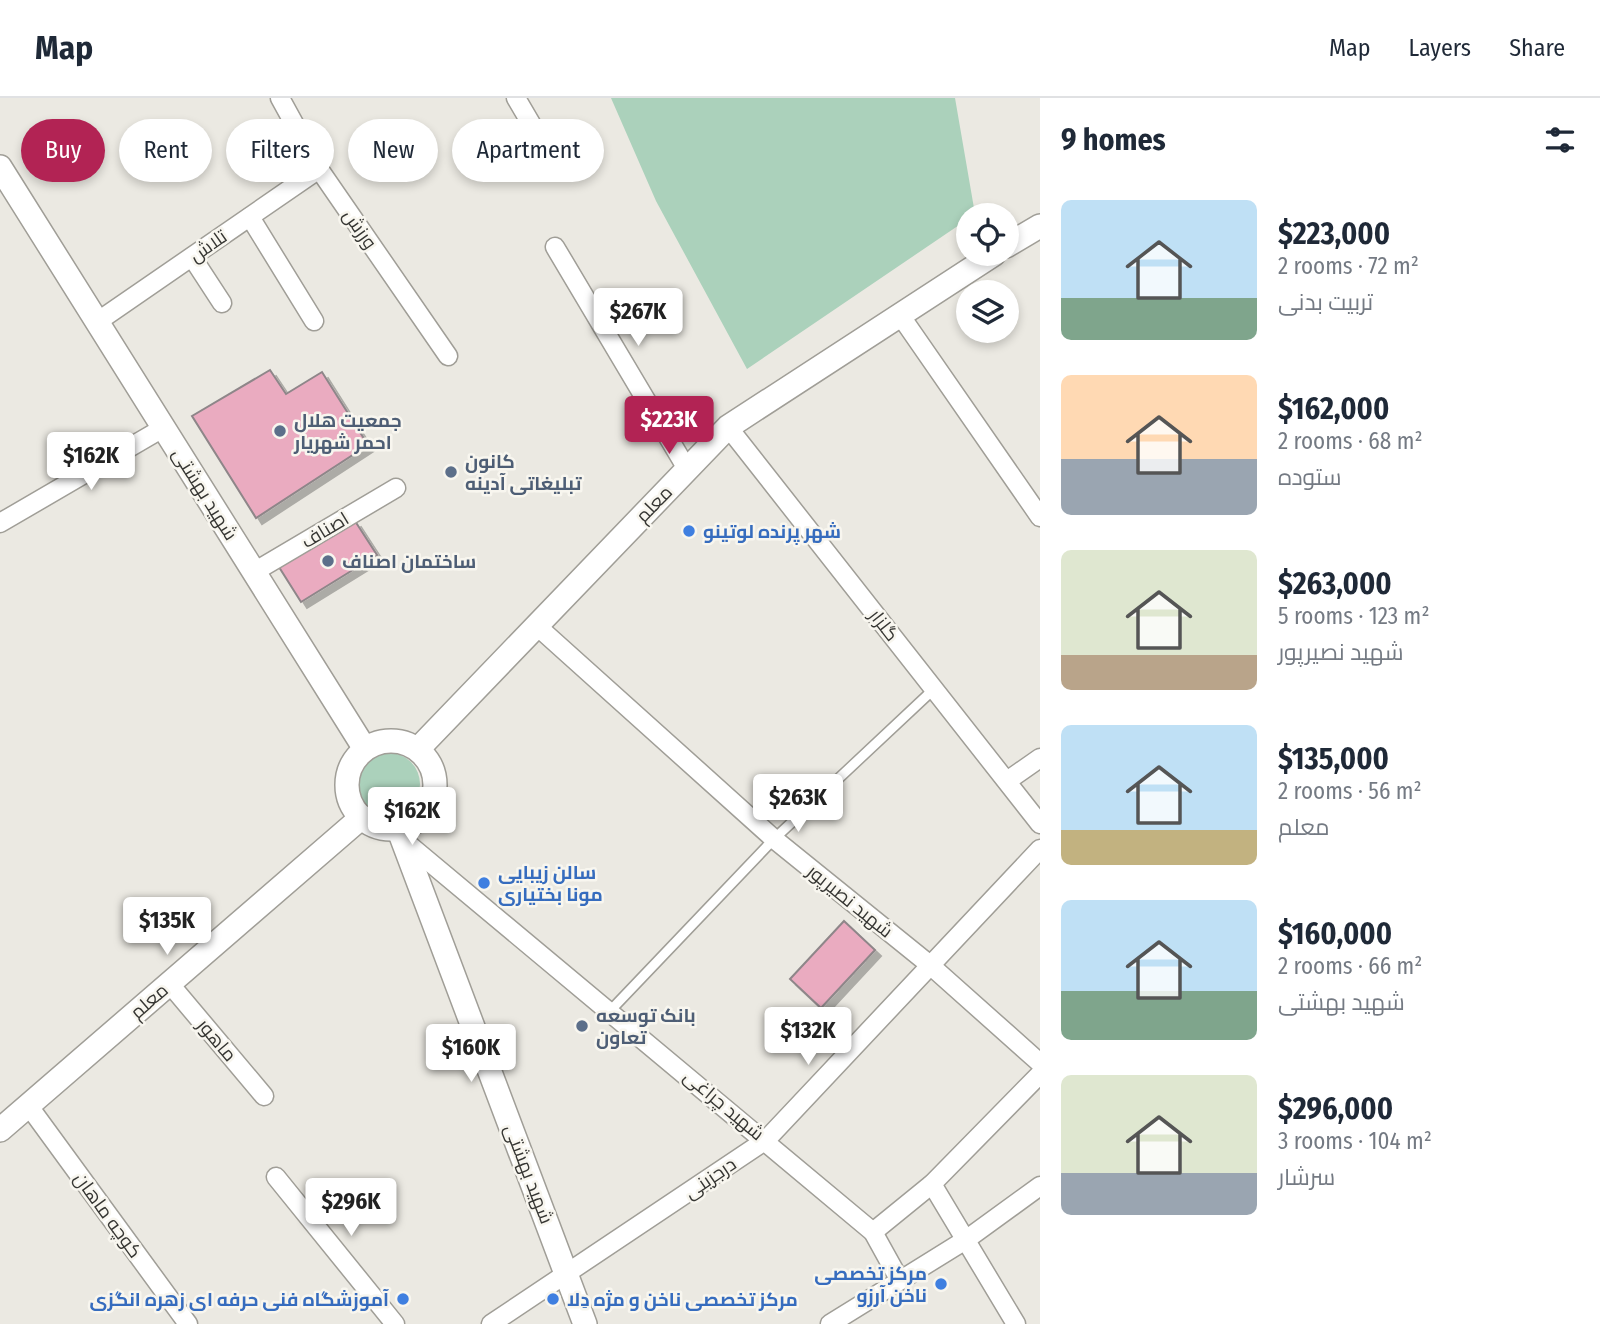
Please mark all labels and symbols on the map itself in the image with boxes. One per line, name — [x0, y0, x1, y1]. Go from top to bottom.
street label: ورزش — [338, 205, 382, 253]
street label: تلاش — [185, 225, 231, 267]
pin: $267K — [589, 288, 687, 348]
pin: $223K — [620, 396, 718, 456]
place label: جمعیت هلال احمر شهریار — [293, 409, 402, 454]
marker: جمعیت هلال احمر شهریار — [272, 423, 288, 439]
pin: $162K — [42, 432, 140, 492]
street label: شهید بهشتی — [167, 443, 243, 545]
place label: کانون تبلیغاتی آدینه — [465, 450, 582, 495]
marker: کانون تبلیغاتی آدینه — [443, 464, 459, 480]
street label: معلم — [631, 481, 679, 529]
street label: اصناف — [297, 507, 353, 553]
place label: شهر پرنده لوتینو — [703, 520, 841, 545]
marker: شهر پرنده لوتینو — [681, 523, 697, 539]
place label: ساختمان اصناف — [342, 550, 476, 573]
marker: ساختمان اصناف — [320, 553, 336, 569]
street label: گلزار — [864, 604, 904, 646]
pin: $263K — [749, 774, 847, 834]
pin: $162K — [363, 788, 461, 847]
street label: شهید نصیرپور — [801, 859, 897, 943]
place label: سالن زیبایی مونا بختیاری — [498, 861, 603, 906]
marker: سالن زیبایی مونا بختیاری — [476, 875, 492, 891]
pin: $135K — [118, 898, 216, 957]
street label: معلم — [125, 978, 174, 1025]
place label: بانک توسعه تعاون — [596, 1004, 696, 1049]
pin: $132K — [759, 1007, 857, 1067]
street label: ماهور — [192, 1013, 242, 1066]
marker: بانک توسعه تعاون — [574, 1018, 590, 1034]
pin: $160K — [422, 1024, 520, 1084]
street label: شهید چراغی — [678, 1065, 769, 1146]
street label: شهید بهشتی — [499, 1121, 559, 1227]
street label: درجزینی — [680, 1152, 740, 1204]
street label: کوچه ماهان — [68, 1168, 147, 1263]
pin: $296K — [302, 1178, 400, 1238]
place label: مرکز تخصصی ناخن آرزو — [814, 1262, 927, 1308]
marker: مرکز تخصصی ناخن آرزو — [933, 1276, 949, 1292]
place label: آموزشگاه فنی حرفه ای زهره انگزی — [90, 1288, 389, 1312]
place label: مرکز تخصصی ناخن و مژه دِلا — [567, 1288, 798, 1311]
marker: آموزشگاه فنی حرفه ای زهره انگزی — [395, 1291, 411, 1307]
marker: مرکز تخصصی ناخن و مژه دِلا — [545, 1291, 561, 1307]

